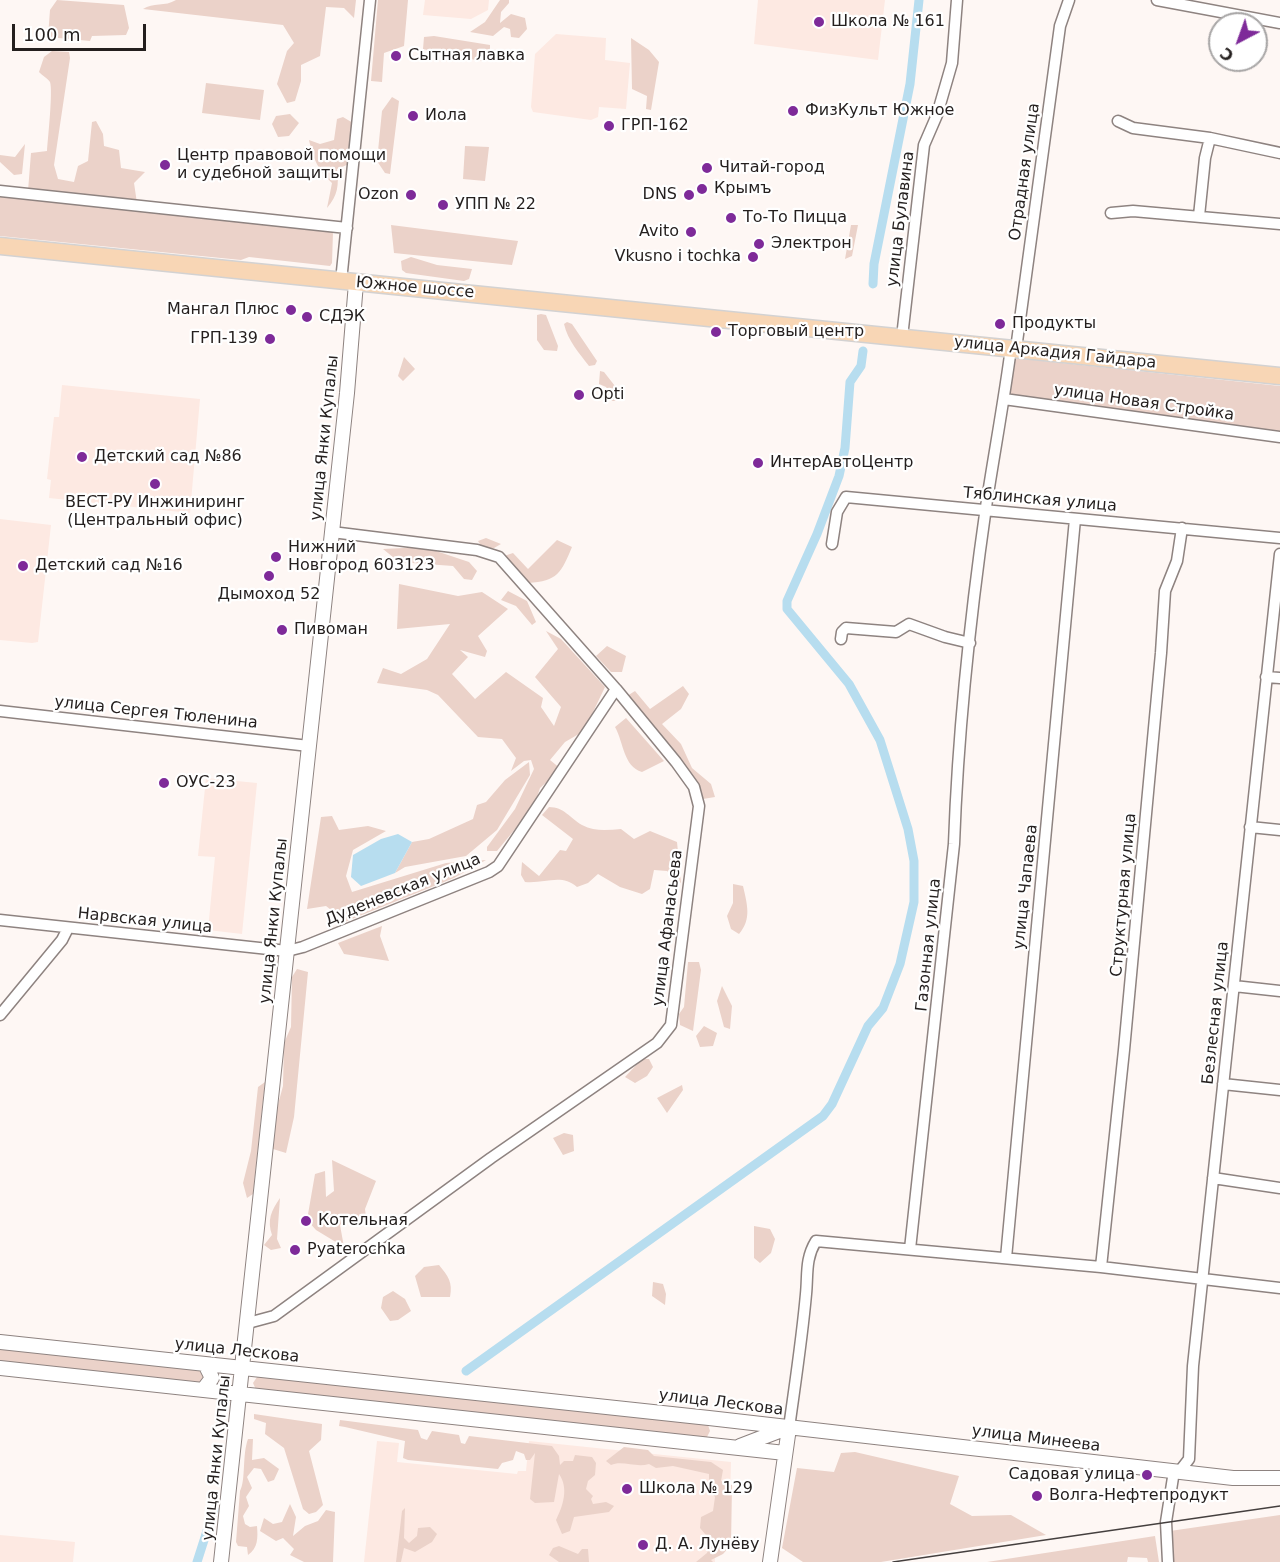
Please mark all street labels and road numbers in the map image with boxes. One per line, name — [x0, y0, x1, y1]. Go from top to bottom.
street label: Отрадная улица — [1006, 102, 1044, 242]
street label: улица Булавина — [883, 150, 919, 288]
street label: Южное шоссе — [355, 273, 475, 303]
street label: улица Аркадия Гайдара — [953, 333, 1157, 373]
street label: улица Янки Купалы — [307, 354, 343, 522]
street label: улица Новая Стройка — [1053, 381, 1235, 425]
street label: Тяблинская улица — [962, 484, 1118, 516]
street label: улица Сергея Тюленина — [53, 693, 259, 733]
street label: Структурная улица — [1107, 812, 1141, 978]
street label: улица Чапаева — [1010, 823, 1042, 951]
street label: улица Янки Купалы — [256, 837, 292, 1005]
street label: улица Афанасьева — [649, 848, 687, 1008]
street label: Дуденевская улица — [322, 850, 484, 930]
street label: Газонная улица — [912, 877, 946, 1013]
street label: Нарвская улица — [77, 904, 213, 938]
street label: Безлесная улица — [1199, 940, 1233, 1086]
street label: улица Лескова — [174, 1335, 300, 1367]
street label: улица Янки Купалы — [199, 1374, 235, 1542]
street label: улица Лескова — [658, 1386, 784, 1420]
street label: улица Минеева — [971, 1422, 1101, 1456]

